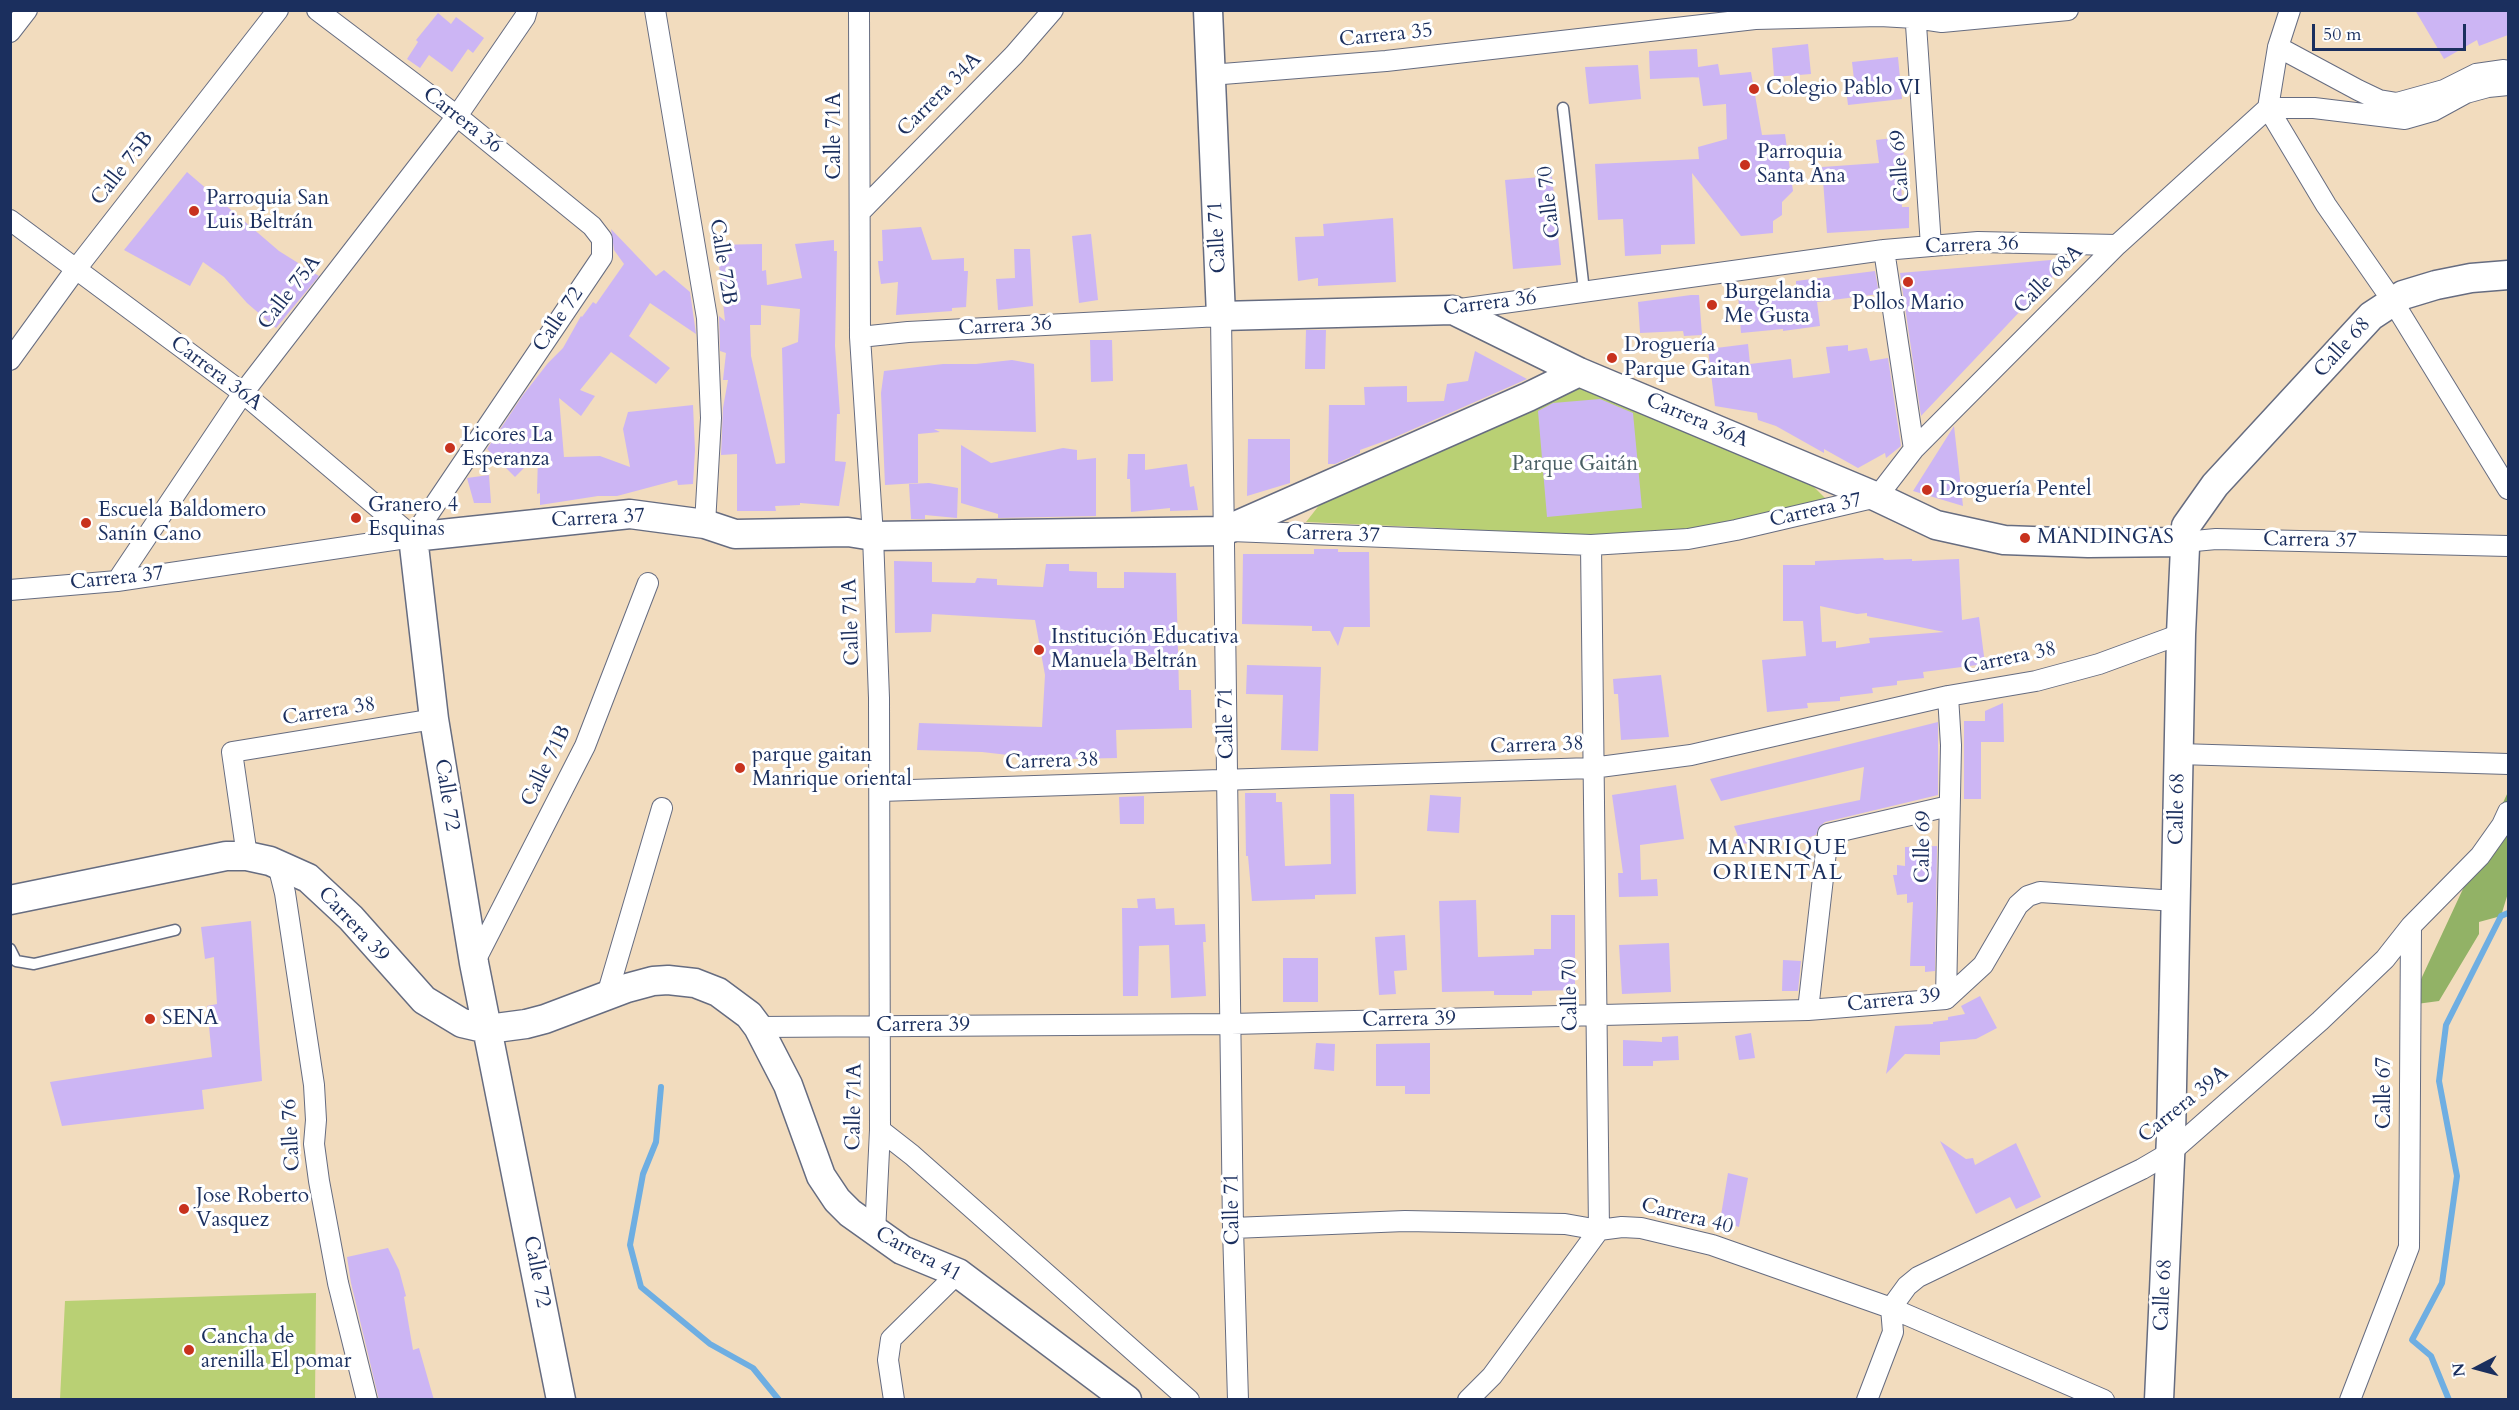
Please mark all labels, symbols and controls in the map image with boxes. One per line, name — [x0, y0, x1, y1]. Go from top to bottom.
scale bar — [2315, 12, 2470, 50]
street label: Carrera 35 — [1338, 19, 1434, 53]
text: 50 m — [2323, 22, 2362, 47]
street label: Carrera 34A — [893, 48, 987, 142]
place label: Colegio Pablo VI — [1766, 76, 1921, 102]
street label: Carrera 36 — [417, 82, 507, 160]
marker: Colegio Pablo VI — [1747, 82, 1761, 96]
street label: Calle 71A — [822, 92, 848, 180]
street label: Calle 75B — [86, 127, 160, 211]
street label: Calle 69 — [1886, 129, 1916, 203]
place label: Parroquia Santa Ana — [1757, 140, 1846, 190]
marker: Parroquia Santa Ana — [1738, 158, 1752, 172]
street label: Calle 70 — [1533, 164, 1567, 240]
place label: Parroquia San Luis Beltrán — [206, 186, 329, 236]
street label: Calle 71 — [1204, 200, 1232, 274]
marker: Parroquia San Luis Beltrán — [187, 204, 201, 218]
street label: Calle 72B — [703, 217, 741, 307]
street label: Carrera 36 — [1925, 232, 2019, 260]
street label: Calle 68A — [2009, 240, 2089, 320]
street label: Calle 75A — [253, 251, 327, 335]
marker: Pollos Mario — [1901, 275, 1915, 289]
place label: Burgelandia Me Gusta — [1724, 280, 1831, 330]
street label: Calle 72 — [528, 283, 590, 357]
street label: Carrera 36 — [1442, 286, 1538, 322]
place label: Pollos Mario — [1852, 291, 1964, 317]
marker: Burgelandia Me Gusta — [1705, 298, 1719, 312]
street label: Carrera 36 — [957, 312, 1053, 342]
street label: Calle 68 — [2309, 313, 2377, 383]
street label: Carrera 36A — [165, 331, 267, 417]
place label: Droguería Parque Gaitan — [1624, 333, 1750, 383]
marker: Droguería Parque Gaitan — [1605, 351, 1619, 365]
street label: Carrera 36A — [1642, 388, 1752, 454]
place label: Licores La Esperanza — [462, 423, 553, 473]
marker: Licores La Esperanza — [443, 441, 457, 455]
park label: Parque Gaitán — [1512, 452, 1638, 478]
place label: Droguería Pentel — [1939, 477, 2092, 503]
marker: Droguería Pentel — [1920, 483, 1934, 497]
street label: Carrera 37 — [1767, 488, 1865, 534]
place label: Granero 4 Esquinas — [368, 493, 458, 543]
place label: Escuela Baldomero Sanín Cano — [98, 498, 266, 548]
street label: Carrera 37 — [550, 504, 646, 534]
marker: Granero 4 Esquinas — [349, 511, 363, 525]
marker: Escuela Baldomero Sanín Cano — [79, 516, 93, 530]
street label: Carrera 37 — [1286, 521, 1380, 549]
place label: MANDINGAS — [2037, 525, 2174, 551]
street label: Carrera 37 — [2263, 528, 2357, 554]
marker: MANDINGAS — [2018, 531, 2032, 545]
street label: Carrera 37 — [69, 562, 165, 596]
street label: Calle 71A — [838, 578, 866, 666]
place label: Institución Educativa Manuela Beltrán — [1051, 625, 1239, 675]
street label: Carrera 38 — [1961, 637, 2059, 681]
marker: Institución Educativa Manuela Beltrán — [1032, 643, 1046, 657]
street label: Calle 71 — [1214, 687, 1240, 759]
street label: Carrera 38 — [281, 692, 377, 732]
street label: Calle 71B — [517, 721, 577, 811]
street label: Carrera 38 — [1490, 732, 1584, 760]
place label: parque gaitan Manrique oriental — [752, 743, 912, 793]
street label: Carrera 38 — [1005, 748, 1099, 776]
street label: Calle 72 — [428, 757, 464, 833]
marker: parque gaitan Manrique oriental — [733, 761, 747, 775]
street label: Calle 68 — [2165, 773, 2191, 845]
street label: Calle 69 — [1911, 811, 1937, 883]
district label: MANRIQUE ORIENTAL — [1708, 836, 1848, 888]
street label: Carrera 39 — [312, 882, 394, 968]
street label: Calle 70 — [1558, 959, 1584, 1031]
street label: Carrera 39 — [1846, 984, 1942, 1018]
place label: SENA — [162, 1006, 218, 1032]
street label: Carrera 39 — [1362, 1007, 1456, 1033]
marker: SENA — [143, 1012, 157, 1026]
street label: Carrera 39 — [876, 1013, 970, 1039]
street label: Calle 67 — [2372, 1057, 2398, 1129]
street label: Carrera 39A — [2134, 1061, 2234, 1149]
street label: Calle 71A — [842, 1063, 868, 1151]
street label: Calle 76 — [278, 1098, 306, 1172]
street label: Calle 71 — [1220, 1173, 1246, 1245]
place label: Jose Roberto Vasquez — [196, 1184, 309, 1234]
street label: Carrera 40 — [1638, 1193, 1736, 1241]
marker: Jose Roberto Vasquez — [177, 1202, 191, 1216]
street label: Carrera 41 — [871, 1222, 965, 1288]
street label: Calle 72 — [517, 1234, 555, 1310]
street label: Calle 68 — [2150, 1258, 2178, 1332]
place label: Cancha de arenilla El pomar — [201, 1325, 351, 1375]
north arrow — [2447, 1338, 2507, 1398]
marker: Cancha de arenilla El pomar — [182, 1343, 196, 1357]
text: N — [2447, 1362, 2471, 1378]

